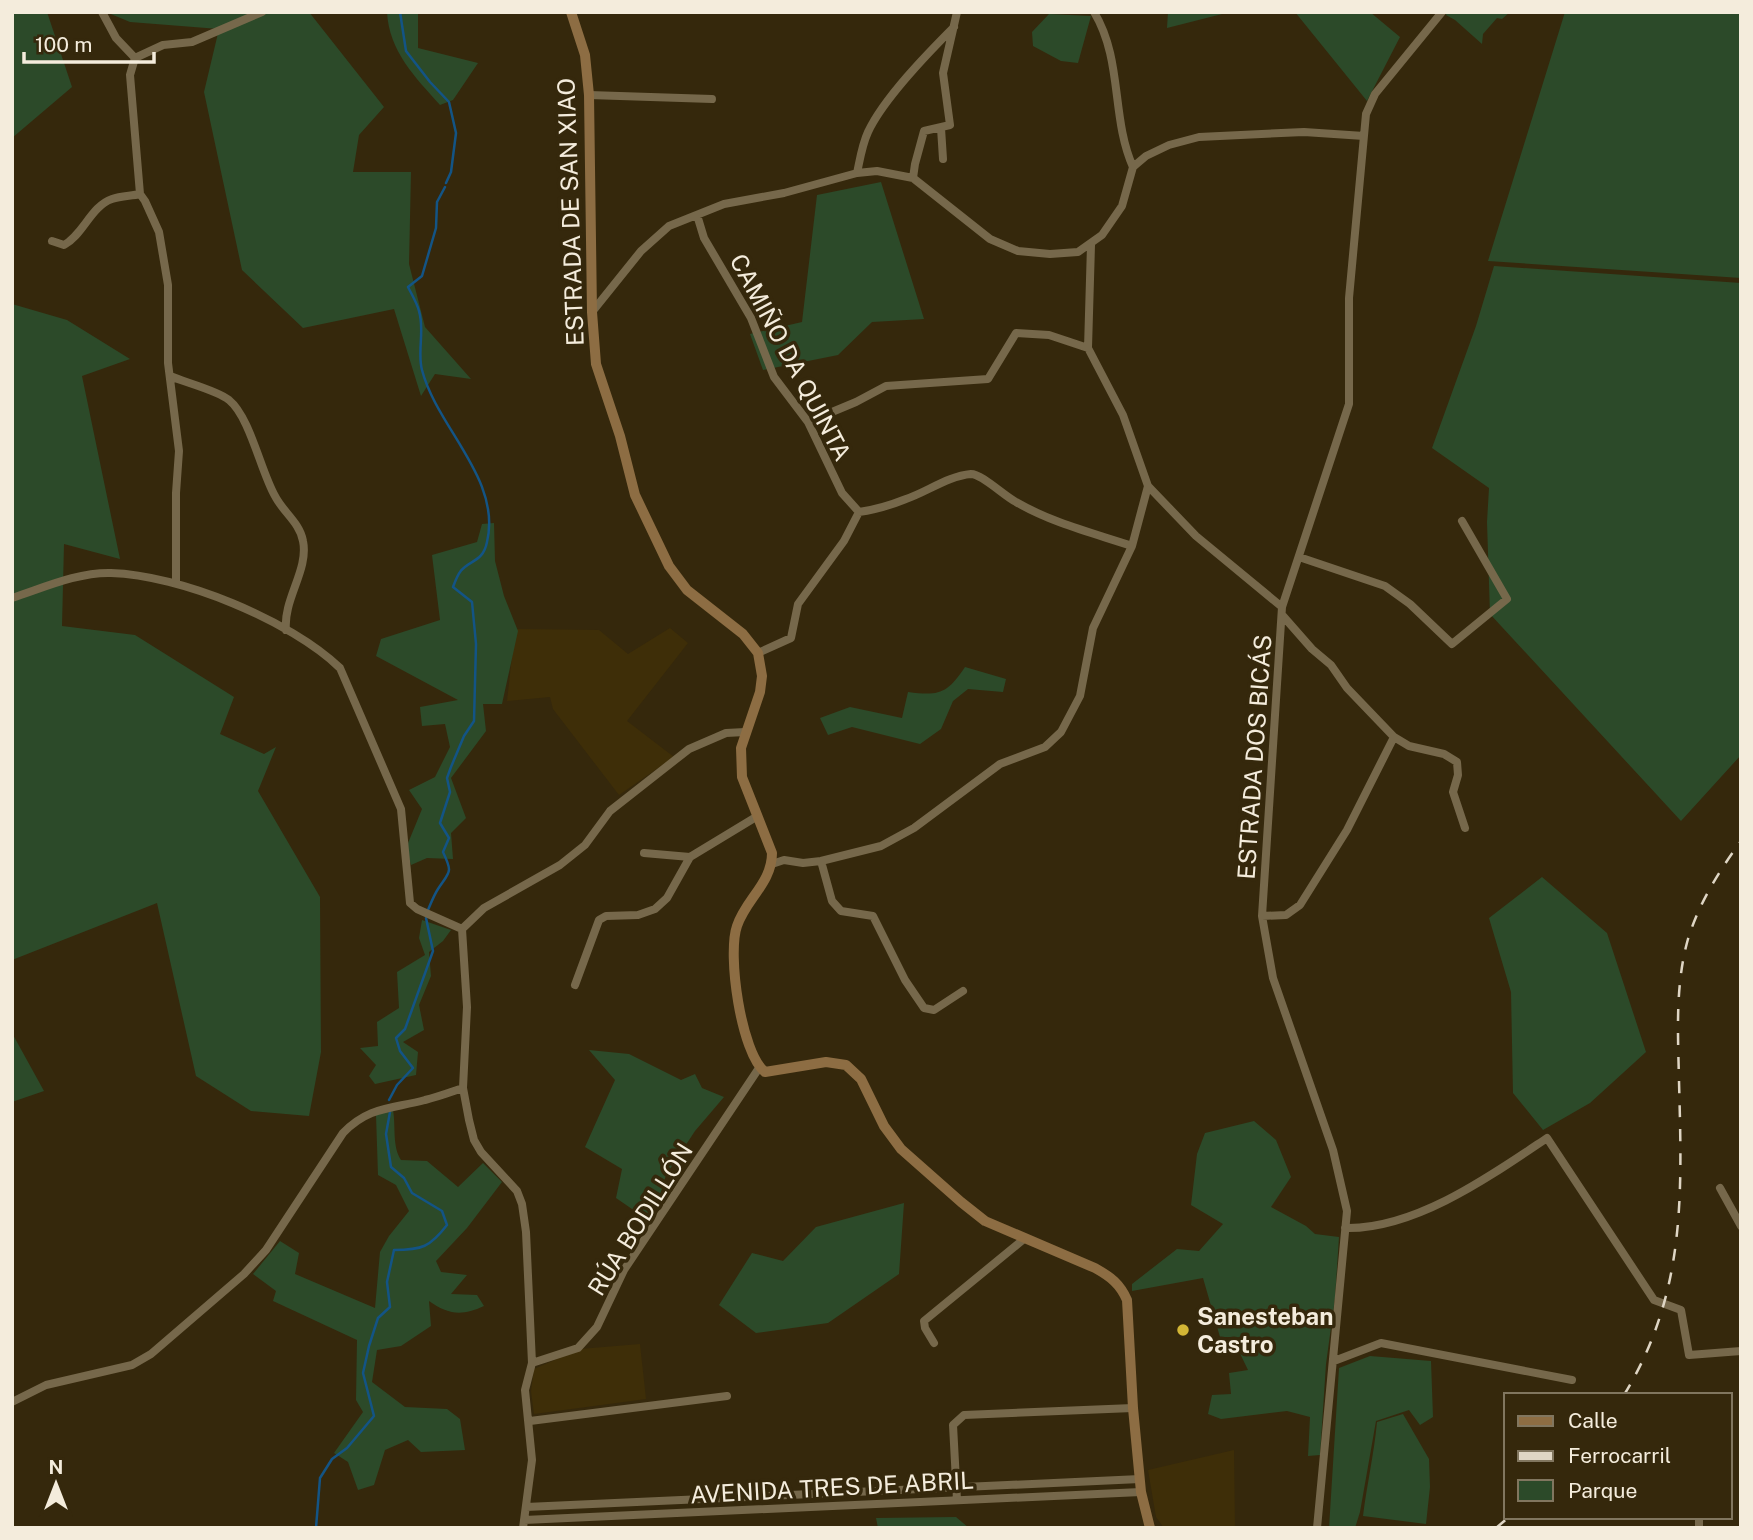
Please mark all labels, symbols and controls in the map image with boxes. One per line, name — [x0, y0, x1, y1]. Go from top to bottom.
scale bar — [24, 21, 154, 65]
text: 100 m — [35, 32, 92, 57]
street label: ESTRADA DE SAN XIAO — [551, 77, 589, 347]
street label: CAMIÑO DA QUINTA — [725, 249, 857, 465]
street label: ESTRADA DOS BICÁS — [1231, 634, 1277, 880]
street label: RÚA BODILLÓN — [582, 1138, 698, 1300]
place label: Sanesteban Castro — [1197, 1302, 1333, 1358]
marker: Sanesteban Castro — [1175, 1322, 1191, 1338]
legend — [1504, 1393, 1732, 1519]
text: Calle — [1568, 1408, 1618, 1433]
text: Ferrocarril — [1568, 1443, 1671, 1468]
north arrow — [21, 1449, 91, 1519]
text: N — [49, 1456, 63, 1478]
street label: AVENIDA TRES DE ABRIL — [689, 1466, 975, 1508]
text: Parque — [1568, 1478, 1637, 1503]

